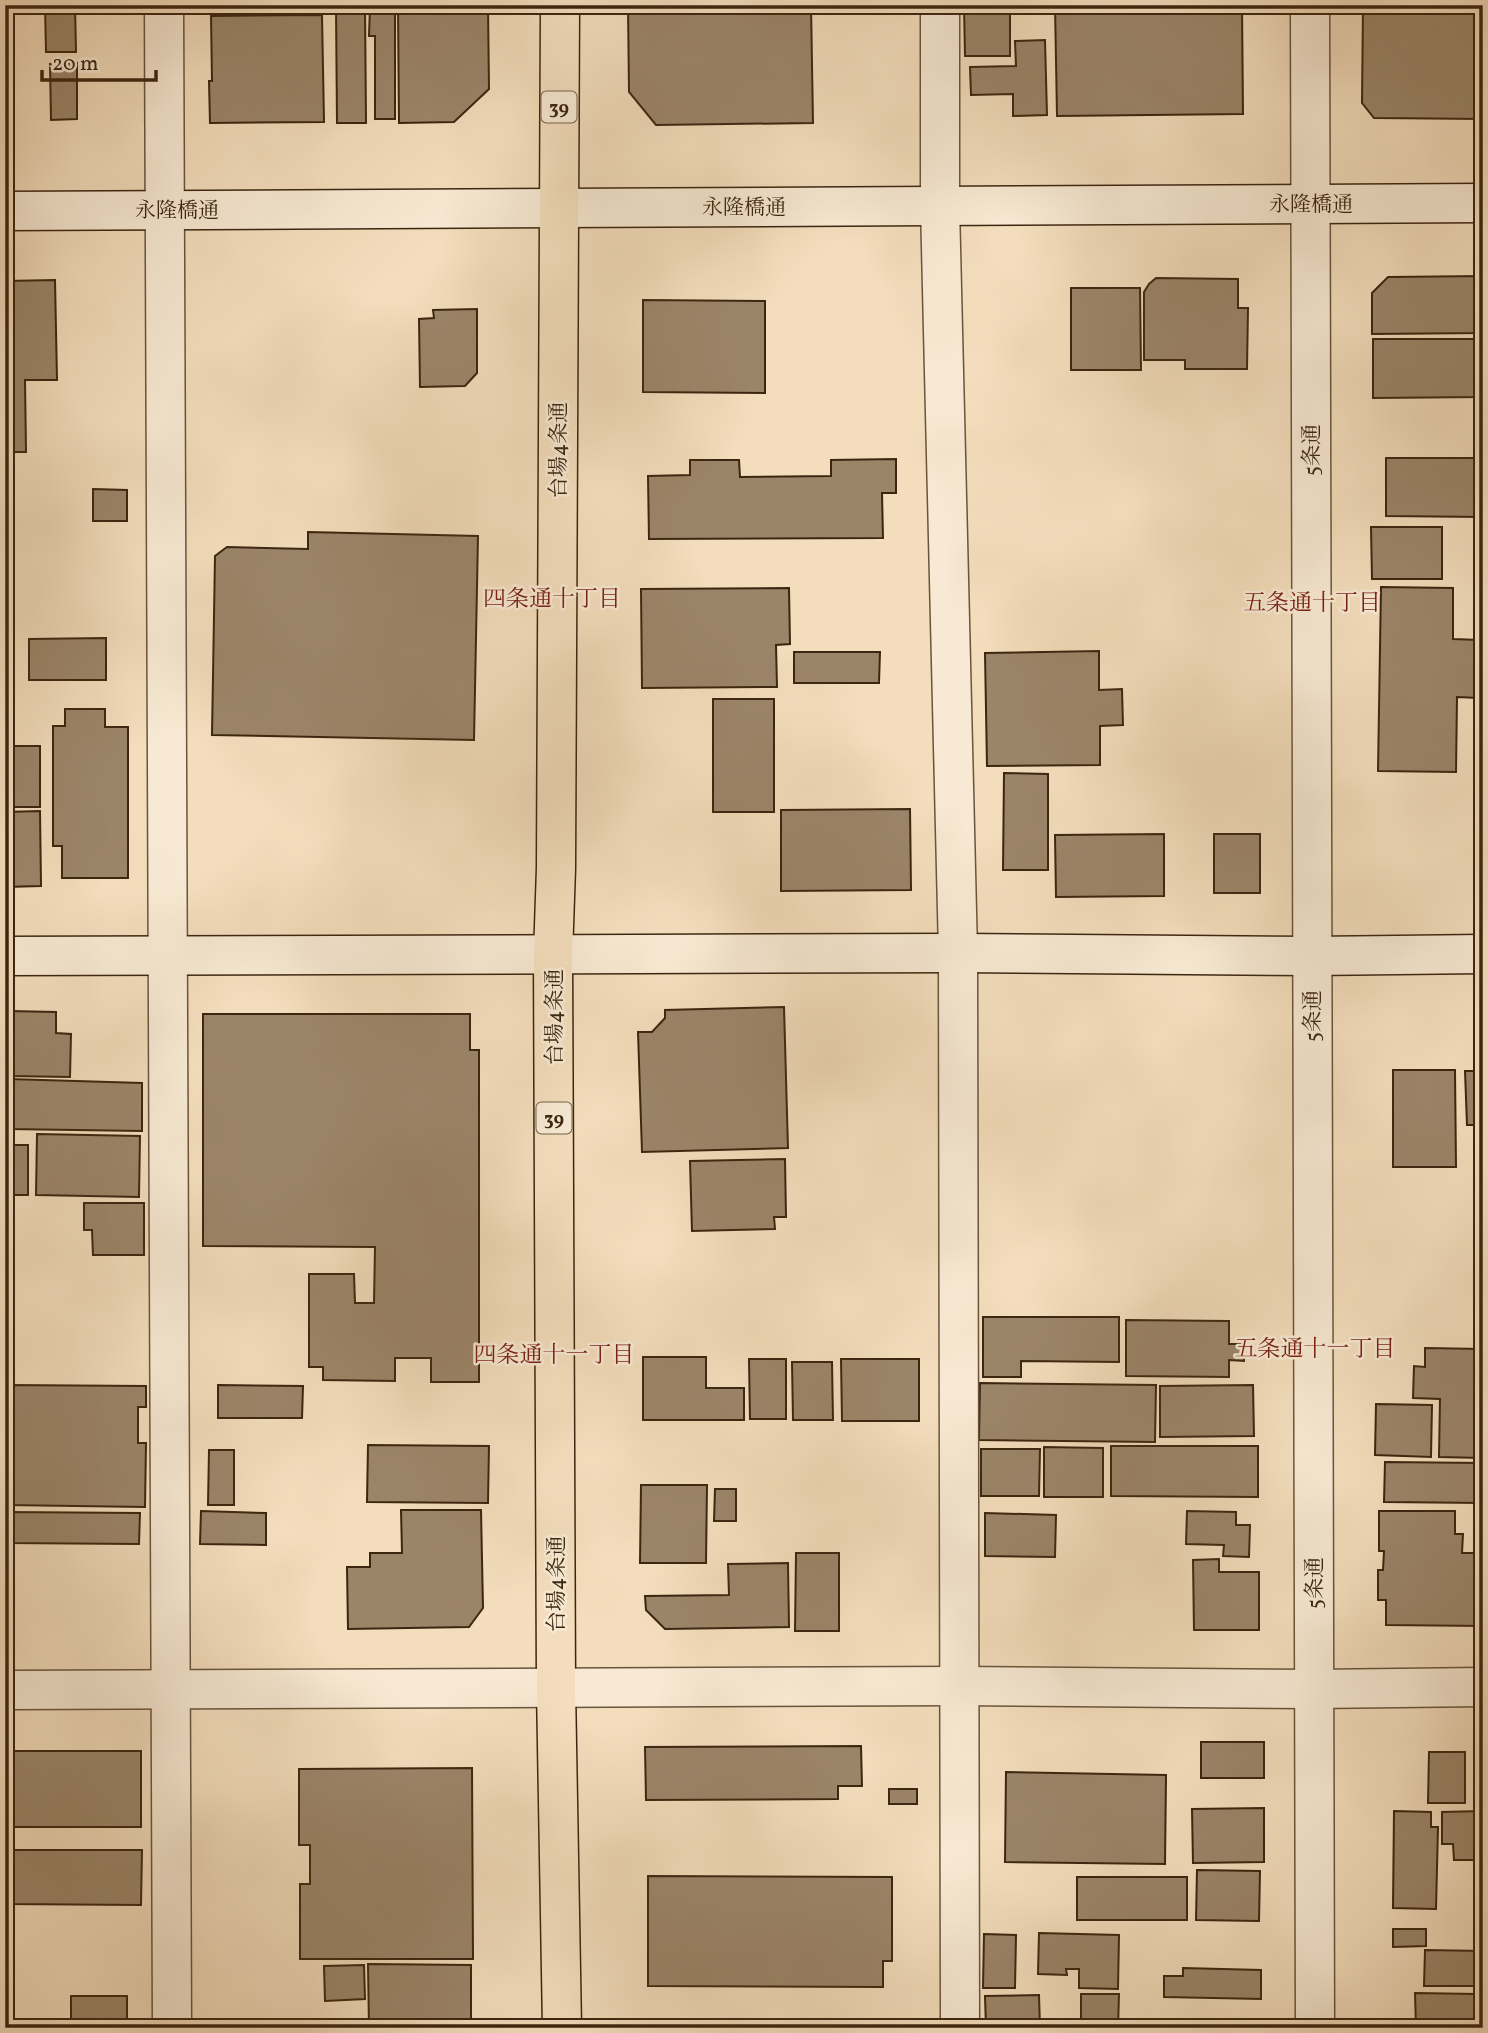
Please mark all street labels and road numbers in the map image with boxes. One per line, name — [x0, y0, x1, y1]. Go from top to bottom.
road number: 39 — [542, 92, 576, 122]
street label: 永隆橋通 — [1269, 191, 1353, 220]
street label: 永隆橋通 — [702, 194, 786, 223]
street label: 永隆橋通 — [135, 197, 219, 226]
street label: 台場4条通 — [545, 402, 574, 498]
street label: 5条通 — [1298, 424, 1327, 476]
street label: 台場4条通 — [541, 969, 570, 1065]
street label: 5条通 — [1299, 990, 1328, 1042]
road number: 39 — [536, 1102, 572, 1134]
street label: 台場4条通 — [543, 1536, 572, 1632]
street label: 5条通 — [1301, 1557, 1330, 1609]

